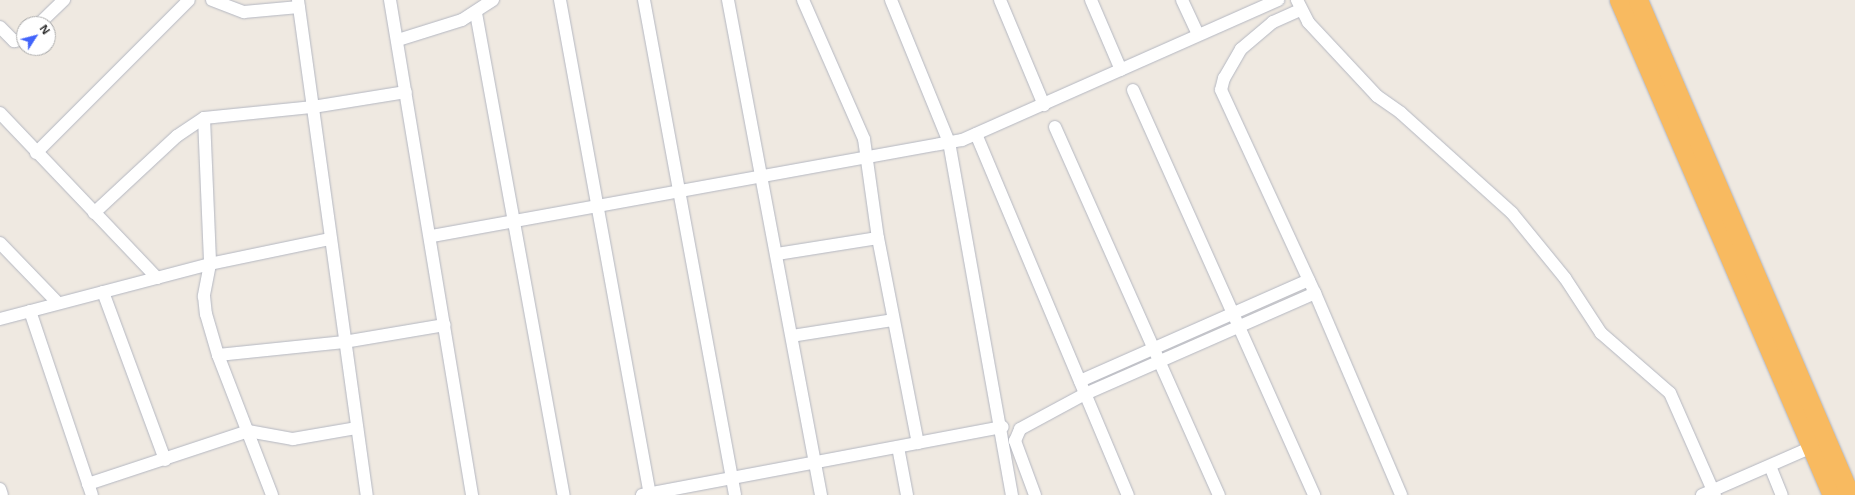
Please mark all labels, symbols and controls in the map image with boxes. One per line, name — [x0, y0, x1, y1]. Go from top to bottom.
north arrow — [16, 16, 56, 56]
text: N — [37, 21, 54, 37]

